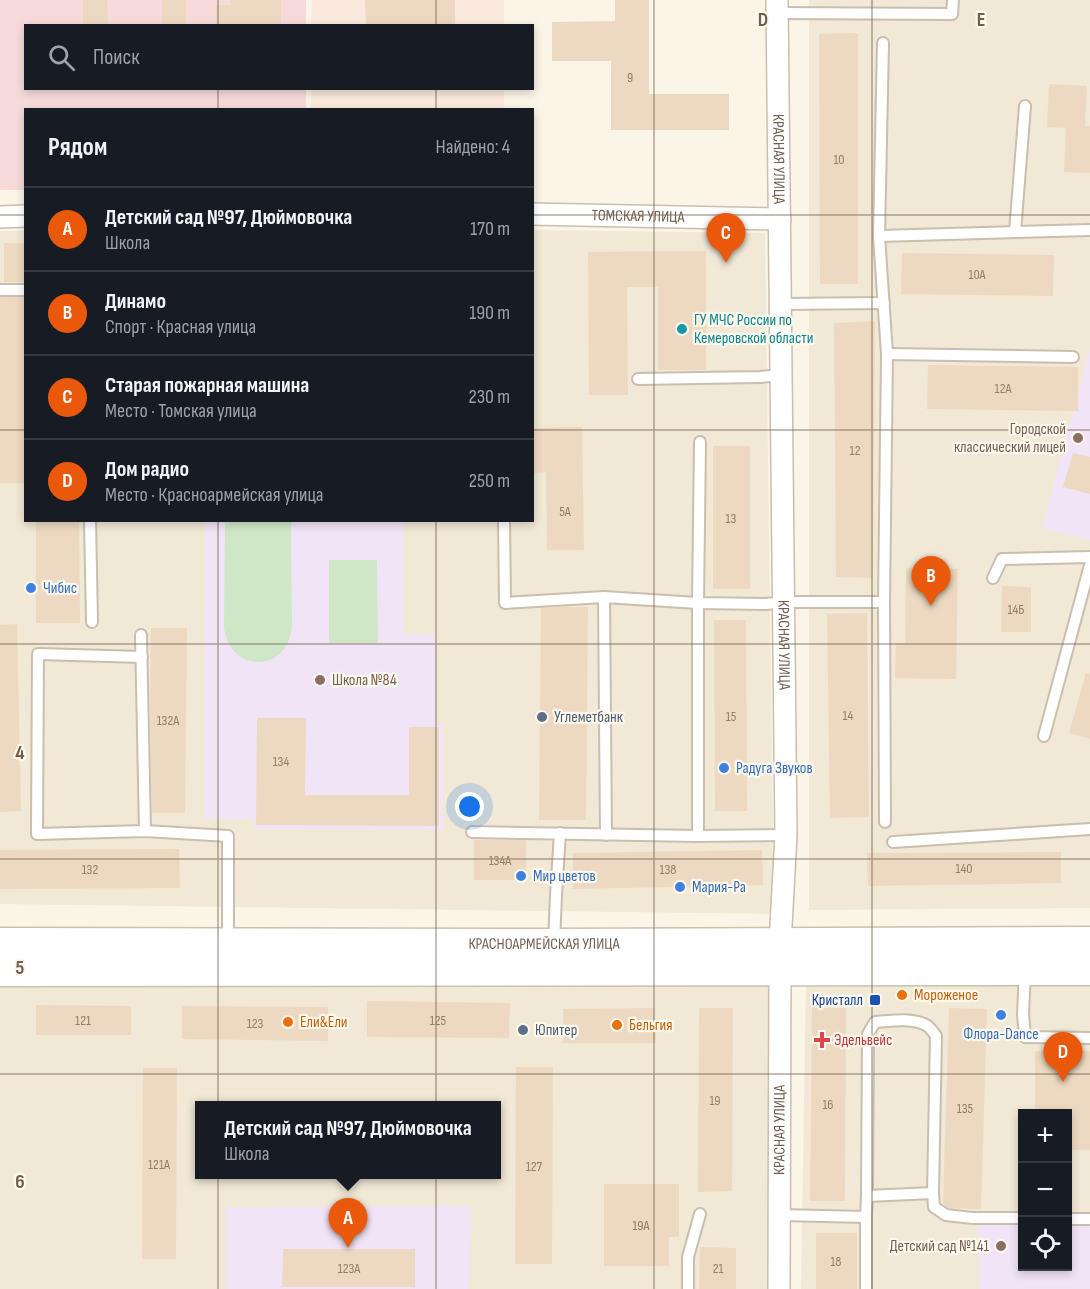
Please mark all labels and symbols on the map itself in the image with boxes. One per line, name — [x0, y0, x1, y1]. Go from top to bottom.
text: D — [758, 8, 768, 32]
text: E — [977, 8, 985, 32]
house number: 9 — [627, 69, 633, 86]
street label: КРАСНАЯ УЛИЦА — [769, 114, 789, 204]
house number: 10 — [833, 151, 845, 168]
street label: ТОМСКАЯ УЛИЦА — [591, 206, 685, 227]
pin: C — [706, 214, 746, 263]
house number: 10А — [968, 266, 987, 283]
place label: ГУ МЧС России по Кемеровской области — [694, 311, 813, 348]
marker: ГУ МЧС России по Кемеровской области — [675, 322, 689, 336]
house number: 12А — [995, 380, 1012, 397]
place label: Городской классический лицей — [954, 420, 1066, 457]
marker: Городской классический лицей — [1071, 431, 1085, 445]
house number: 12 — [850, 442, 861, 459]
house number: 5А — [559, 503, 572, 520]
house number: 13 — [726, 510, 737, 527]
pin: B — [912, 556, 950, 606]
place label: Чибис — [43, 579, 77, 598]
marker: Чибис — [24, 581, 38, 595]
street label: КРАСНАЯ УЛИЦА — [774, 600, 794, 690]
house number: 14Б — [1008, 601, 1024, 618]
place label: Школа №84 — [332, 671, 397, 690]
marker: Школа №84 — [313, 673, 327, 687]
house number: 14 — [843, 707, 854, 724]
place label: Углеметбанк — [554, 708, 624, 727]
house number: 15 — [726, 708, 737, 725]
marker: Углеметбанк — [535, 710, 549, 724]
house number: 132А — [157, 712, 180, 729]
text: 4 — [15, 741, 25, 765]
house number: 134 — [273, 753, 289, 770]
place label: Радуга Звуков — [736, 759, 813, 778]
marker: Радуга Звуков — [717, 761, 731, 775]
your location — [455, 792, 484, 821]
house number: 134А — [489, 852, 512, 869]
house number: 140 — [956, 860, 973, 877]
house number: 132 — [82, 861, 98, 878]
house number: 138 — [660, 861, 676, 878]
place label: Мир цветов — [533, 867, 596, 886]
marker: Мир цветов — [514, 869, 528, 883]
place label: Мария-Ра — [692, 878, 746, 897]
marker: Мария-Ра — [673, 880, 687, 894]
street label: КРАСНОАРМЕЙСКАЯ УЛИЦА — [468, 934, 620, 954]
text: 5 — [16, 956, 25, 980]
place label: Мороженое — [914, 986, 978, 1005]
marker: Мороженое — [895, 988, 909, 1002]
place label: Кристалл — [812, 991, 863, 1010]
marker: Кристалл — [868, 993, 882, 1007]
marker: Флора-Dance — [994, 1008, 1008, 1022]
house number: 121 — [75, 1012, 91, 1029]
house number: 125 — [430, 1012, 447, 1029]
place label: Ели&Ели — [300, 1013, 348, 1032]
house number: 123 — [247, 1015, 263, 1032]
marker: Ели&Ели — [281, 1015, 295, 1029]
place label: Бельгия — [629, 1016, 673, 1035]
marker: Бельгия — [610, 1018, 624, 1032]
place label: Юпитер — [535, 1021, 577, 1040]
marker: Юпитер — [516, 1023, 530, 1037]
place label: Флора-Dance — [963, 1025, 1039, 1044]
place label: Эдельвейс — [834, 1031, 892, 1050]
pin: D — [1044, 1032, 1082, 1082]
marker: Эдельвейс — [815, 1033, 829, 1047]
street label: КРАСНАЯ УЛИЦА — [770, 1085, 789, 1175]
house number: 19 — [709, 1092, 721, 1109]
house number: 16 — [822, 1096, 834, 1113]
house number: 135 — [957, 1100, 974, 1117]
house number: 121А — [148, 1156, 171, 1173]
house number: 127 — [526, 1158, 543, 1175]
text: 6 — [15, 1170, 25, 1194]
pin: A — [328, 1198, 368, 1248]
house number: 19А — [632, 1217, 651, 1234]
place label: Детский сад №141 — [890, 1237, 989, 1256]
marker: Детский сад №141 — [994, 1239, 1008, 1253]
house number: 18 — [830, 1253, 842, 1270]
house number: 123А — [338, 1260, 361, 1277]
house number: 21 — [713, 1260, 723, 1277]

